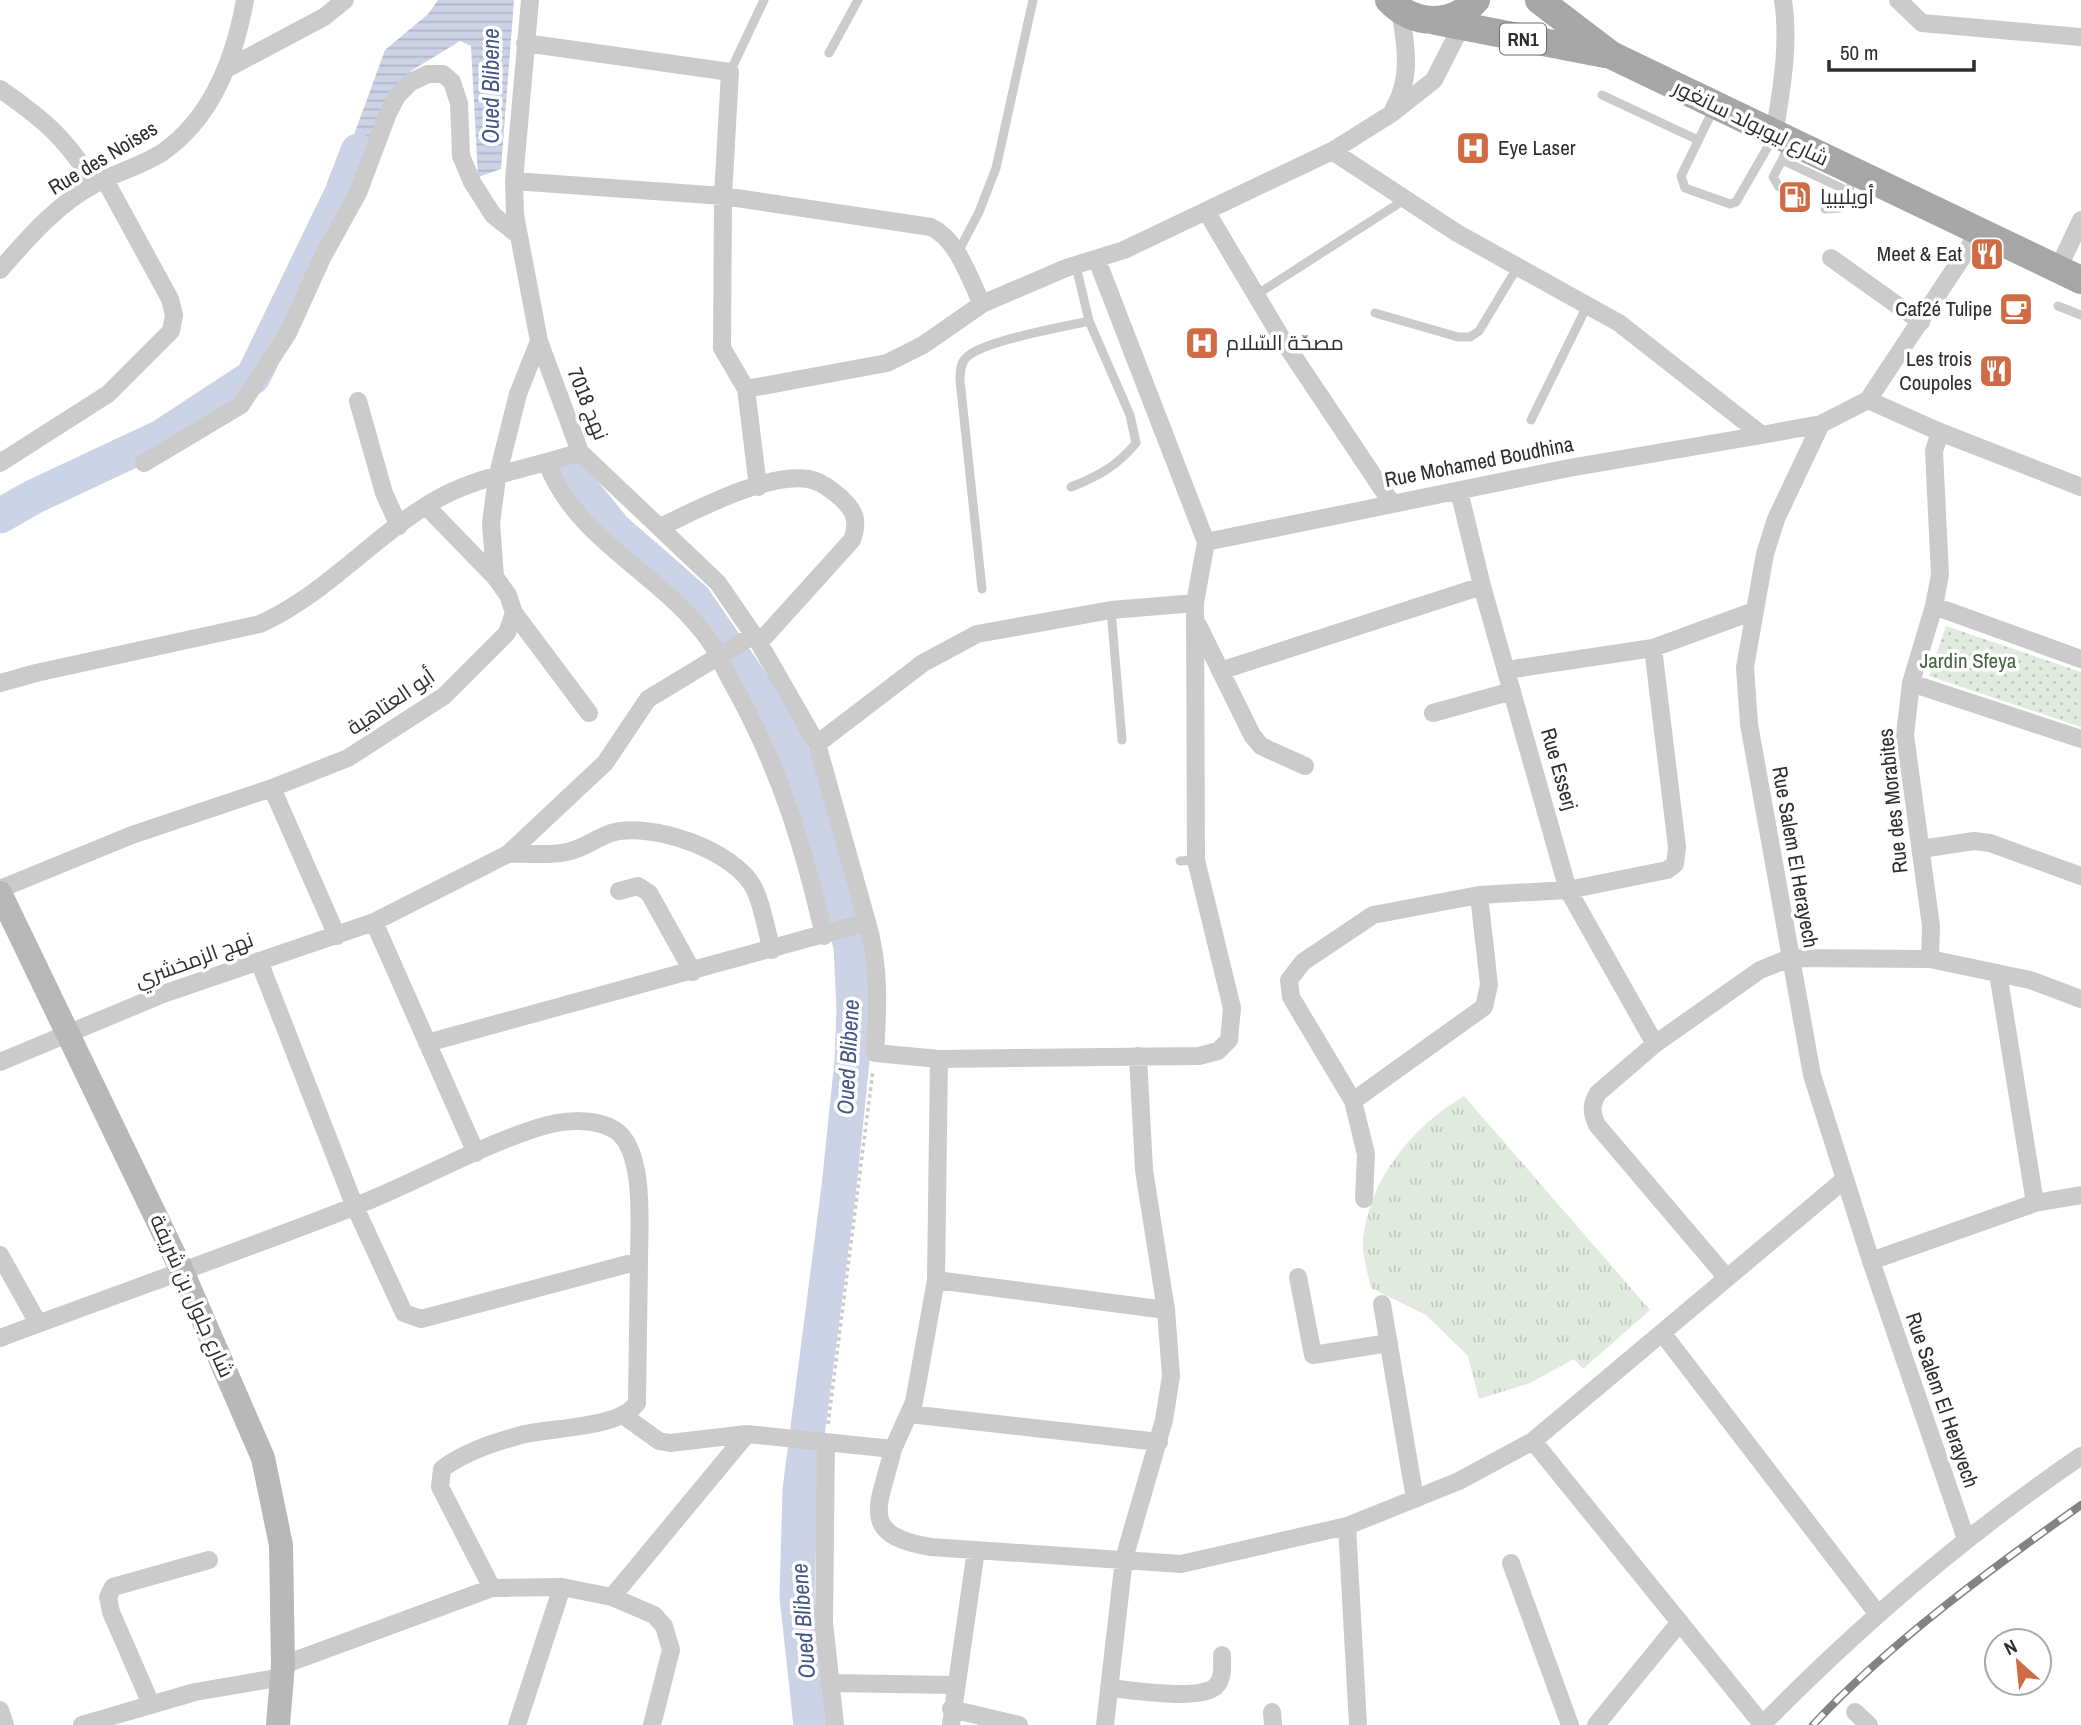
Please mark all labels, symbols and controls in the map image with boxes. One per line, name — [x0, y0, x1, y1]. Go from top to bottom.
road number: RN1 — [1500, 23, 1546, 54]
water label: Oued Blibene — [475, 28, 506, 144]
scale bar — [1829, 28, 1974, 72]
text: 50 m — [1840, 38, 1878, 67]
street label: شارع ليوبولد سانغور — [1668, 72, 1834, 173]
street label: Rue des Noises — [43, 114, 163, 202]
hospital icon: Eye Laser — [1454, 129, 1492, 167]
place label: Eye Laser — [1498, 133, 1576, 162]
fuel station icon: أويليبيا — [1776, 178, 1814, 216]
place label: أويليبيا — [1820, 182, 1874, 211]
restaurant icon: Meet & Eat — [1968, 235, 2006, 273]
place label: Meet & Eat — [1877, 239, 1962, 268]
cafe icon: Caf2é Tulipe — [1997, 290, 2035, 328]
place label: Caf2é Tulipe — [1895, 294, 1992, 323]
hospital icon: مصحّة السّلام — [1183, 324, 1221, 362]
place label: مصحّة السّلام — [1226, 328, 1344, 357]
place label: Les trois Coupoles — [1899, 344, 1972, 397]
restaurant icon: Les trois Coupoles — [1977, 352, 2015, 390]
street label: نهج 7018 — [561, 363, 616, 444]
street label: Rue Mohamed Boudhina — [1382, 429, 1576, 494]
park label: Jardin Sfeya — [1920, 646, 2017, 675]
street label: أبو العتاهية — [341, 662, 440, 742]
street label: Rue Esserj — [1534, 724, 1585, 813]
street label: Rue des Morabites — [1870, 727, 1915, 875]
street label: Rue Salem El Herayech — [1765, 764, 1826, 950]
street label: نهج الزمخشري — [131, 925, 258, 996]
water label: Oued Blibene — [829, 999, 866, 1115]
street label: شارع جلول بن شريفة — [143, 1210, 241, 1382]
street label: Rue Salem El Herayech — [1899, 1308, 1986, 1491]
water label: Oued Blibene — [783, 1562, 822, 1680]
north arrow — [1983, 1627, 2053, 1697]
text: N — [1999, 1633, 2021, 1661]

